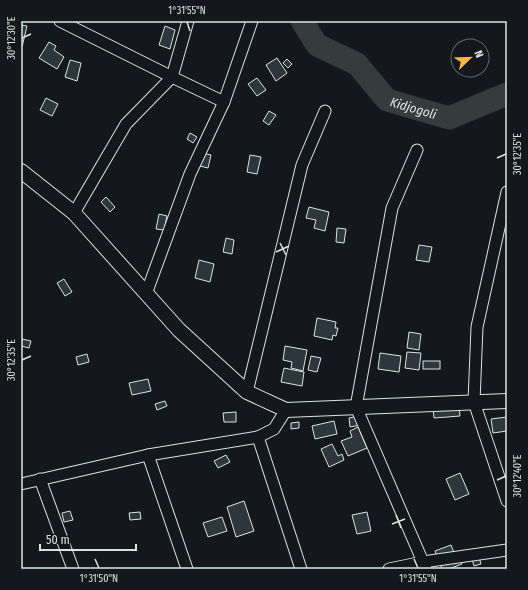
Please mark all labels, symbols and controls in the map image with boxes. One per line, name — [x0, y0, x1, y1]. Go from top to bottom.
text: 1°31'55"N — [168, 5, 206, 17]
text: 30°12'30"E — [6, 16, 18, 59]
north arrow — [450, 38, 490, 78]
text: N — [471, 49, 486, 60]
water label: Kidjogoli — [388, 94, 439, 122]
text: 30°12'35"E — [512, 133, 524, 175]
text: 30°12'35"E — [6, 339, 18, 381]
text: 30°12'40"E — [512, 454, 524, 497]
scale bar — [40, 526, 136, 552]
text: 50 m — [46, 533, 70, 547]
text: 1°31'50"N — [80, 573, 118, 585]
text: 1°31'55"N — [399, 573, 437, 585]

